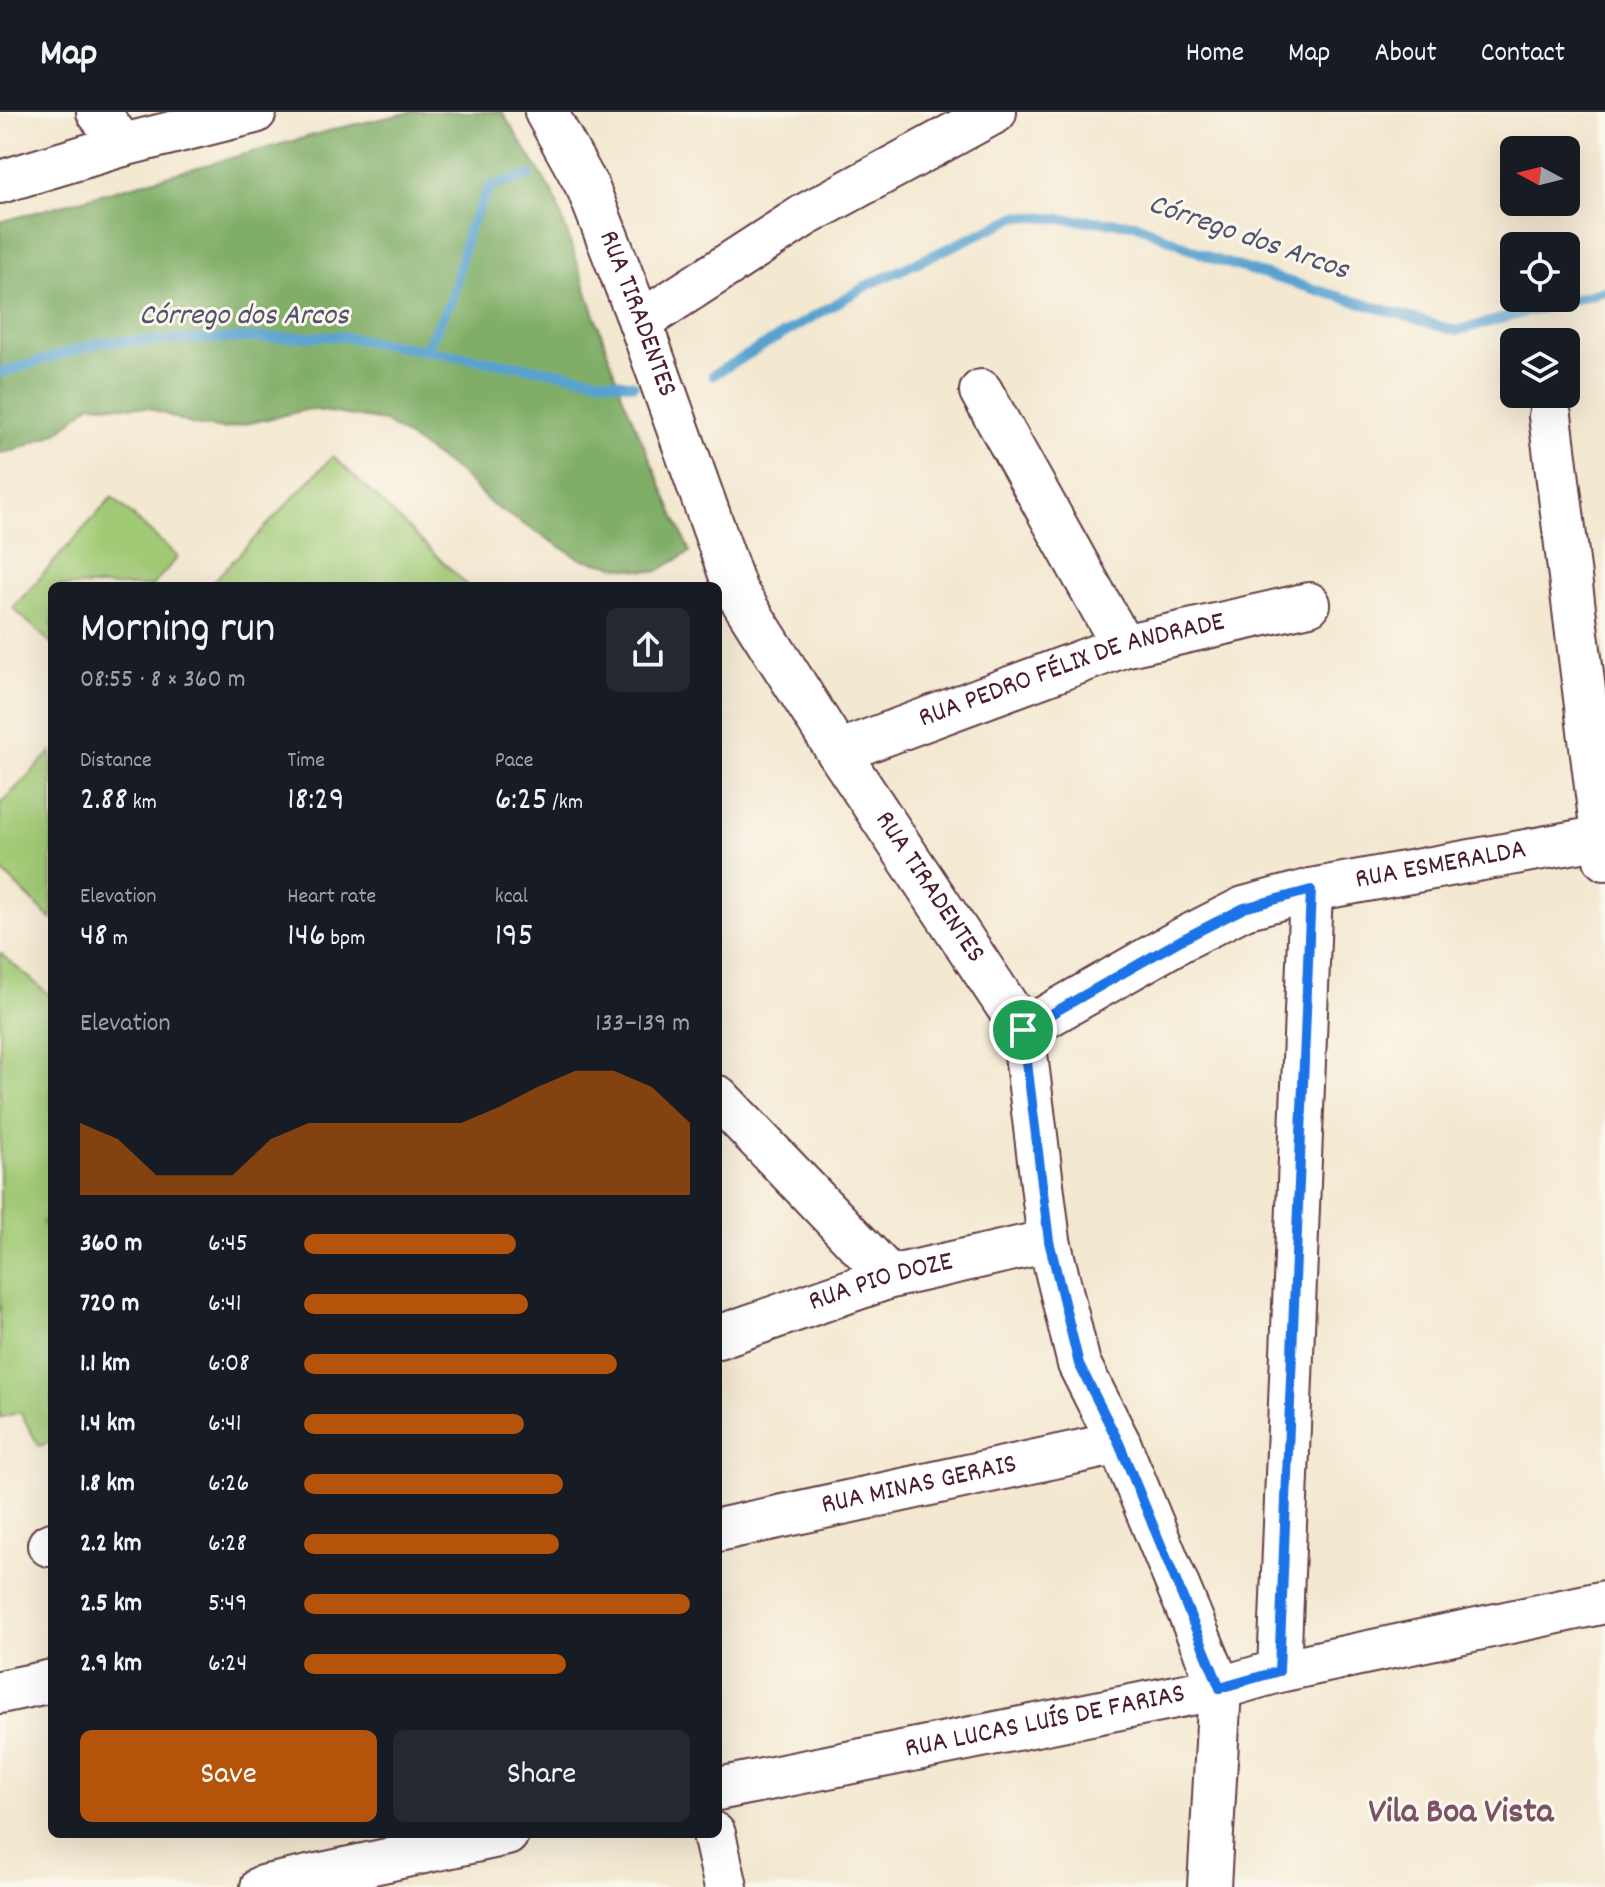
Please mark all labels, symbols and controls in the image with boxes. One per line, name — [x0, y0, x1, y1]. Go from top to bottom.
text: Map — [40, 28, 98, 83]
text: Home — [1186, 35, 1244, 75]
text: Map — [1288, 35, 1330, 75]
text: About — [1374, 35, 1437, 75]
text: Contact — [1481, 35, 1565, 75]
north arrow — [1500, 136, 1580, 216]
map controls — [1500, 136, 1580, 408]
water label: Córrego dos Arcos — [1142, 185, 1355, 294]
street label: RUA TIRADENTES — [587, 225, 685, 403]
button: locate — [1500, 232, 1580, 312]
water label: Córrego dos Arcos — [139, 296, 350, 339]
button: layers — [1500, 328, 1580, 408]
text: Morning run — [80, 600, 275, 663]
street label: RUA PEDRO FÉLIX DE ANDRADE — [914, 604, 1229, 740]
button: share — [606, 608, 690, 692]
text: 08:55 · 8 × 360 m — [80, 662, 246, 699]
text: Distance — [80, 746, 152, 777]
text: Time — [287, 746, 325, 777]
text: Pace — [495, 746, 534, 777]
text: 2.88 — [80, 777, 128, 826]
text: 18:29 — [287, 777, 344, 826]
text: 6:25 — [495, 777, 548, 826]
text: km — [128, 788, 157, 819]
text: /km — [548, 788, 583, 819]
street label: RUA TIRADENTES — [863, 804, 994, 972]
street label: RUA ESMERALDA — [1352, 831, 1530, 902]
text: Elevation — [80, 882, 157, 913]
text: Heart rate — [287, 882, 376, 913]
text: kcal — [495, 882, 528, 913]
text: 48 — [80, 913, 108, 962]
text: 146 — [287, 913, 326, 962]
text: 195 — [495, 913, 533, 962]
text: m — [108, 924, 128, 955]
text: bpm — [326, 924, 365, 955]
pin — [989, 996, 1057, 1064]
text: Elevation — [80, 1006, 170, 1043]
text: 133–139 m — [595, 1006, 690, 1043]
icon: arrive — [1001, 1008, 1045, 1052]
text: 360 m — [80, 1226, 142, 1263]
text: 6:45 — [208, 1226, 248, 1263]
street label: RUA PIO DOZE — [804, 1243, 957, 1324]
text: 720 m — [80, 1286, 139, 1323]
text: 6:41 — [208, 1286, 242, 1323]
text: 1.1 km — [80, 1346, 130, 1383]
text: 6:08 — [208, 1346, 250, 1383]
text: 1.4 km — [80, 1406, 135, 1443]
text: 6:41 — [208, 1406, 242, 1443]
street label: RUA MINAS GERAIS — [818, 1446, 1021, 1527]
text: 1.8 km — [80, 1466, 135, 1503]
text: 6:26 — [208, 1466, 249, 1503]
text: 2.2 km — [80, 1526, 142, 1563]
text: 6:28 — [208, 1526, 247, 1563]
text: 2.5 km — [80, 1586, 142, 1623]
text: 5:49 — [208, 1586, 247, 1623]
text: 2.9 km — [80, 1646, 142, 1683]
text: 6:24 — [208, 1646, 247, 1683]
street label: RUA LUCAS LUÍS DE FARIAS — [902, 1675, 1189, 1771]
button: Save — [80, 1730, 377, 1822]
button: Share — [393, 1730, 690, 1822]
district label: Vila Boa Vista — [1368, 1788, 1555, 1840]

